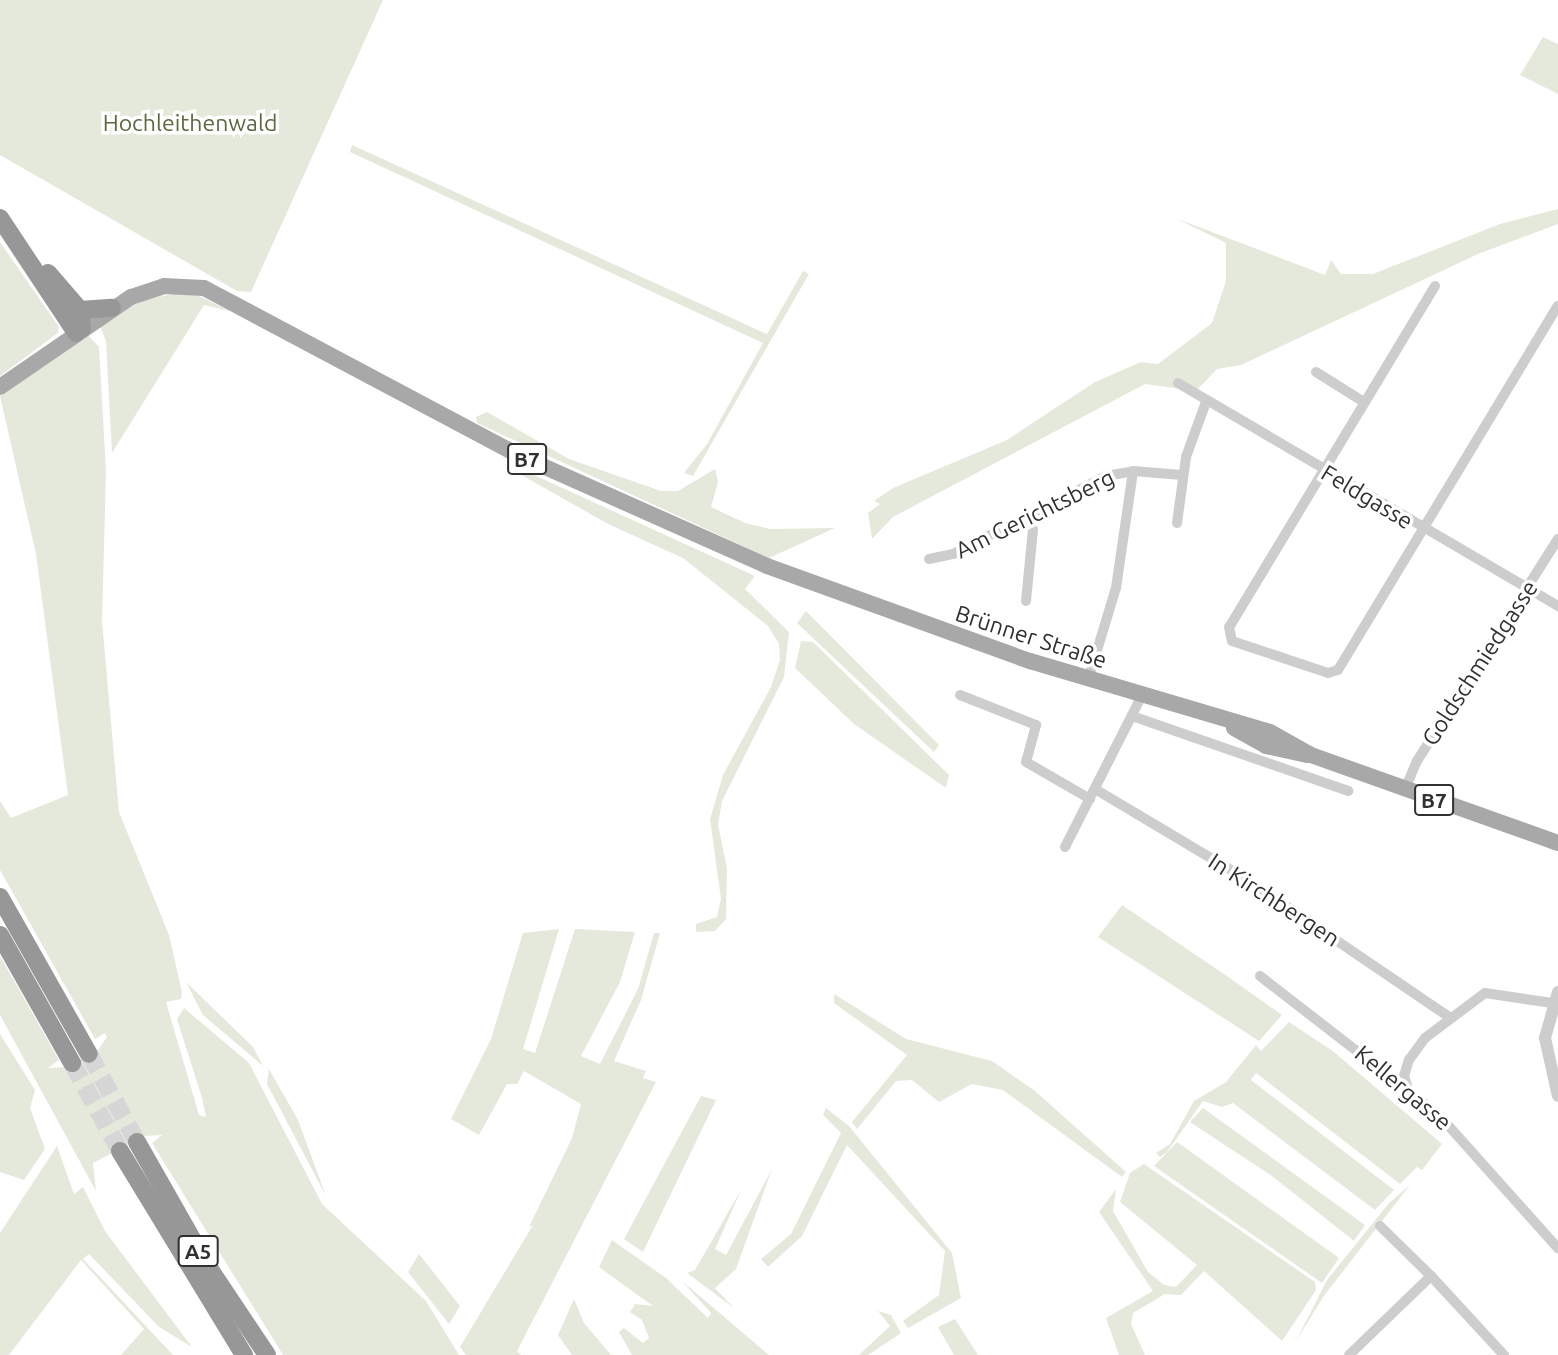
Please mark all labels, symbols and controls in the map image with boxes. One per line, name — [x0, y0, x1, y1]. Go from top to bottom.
park label: Hochleithenwald — [103, 109, 277, 137]
road number: B7 — [506, 442, 548, 476]
street label: Feldgasse — [1316, 459, 1418, 535]
street label: Am Gerichtsberg — [951, 464, 1119, 564]
street label: Goldschmiedgasse — [1416, 575, 1544, 751]
street label: Brünner Straße — [952, 600, 1110, 674]
road number: B7 — [1413, 782, 1455, 818]
street label: In Kirchbergen — [1203, 847, 1345, 953]
street label: Kellergasse — [1349, 1040, 1457, 1136]
road number: A5 — [177, 1234, 219, 1268]

